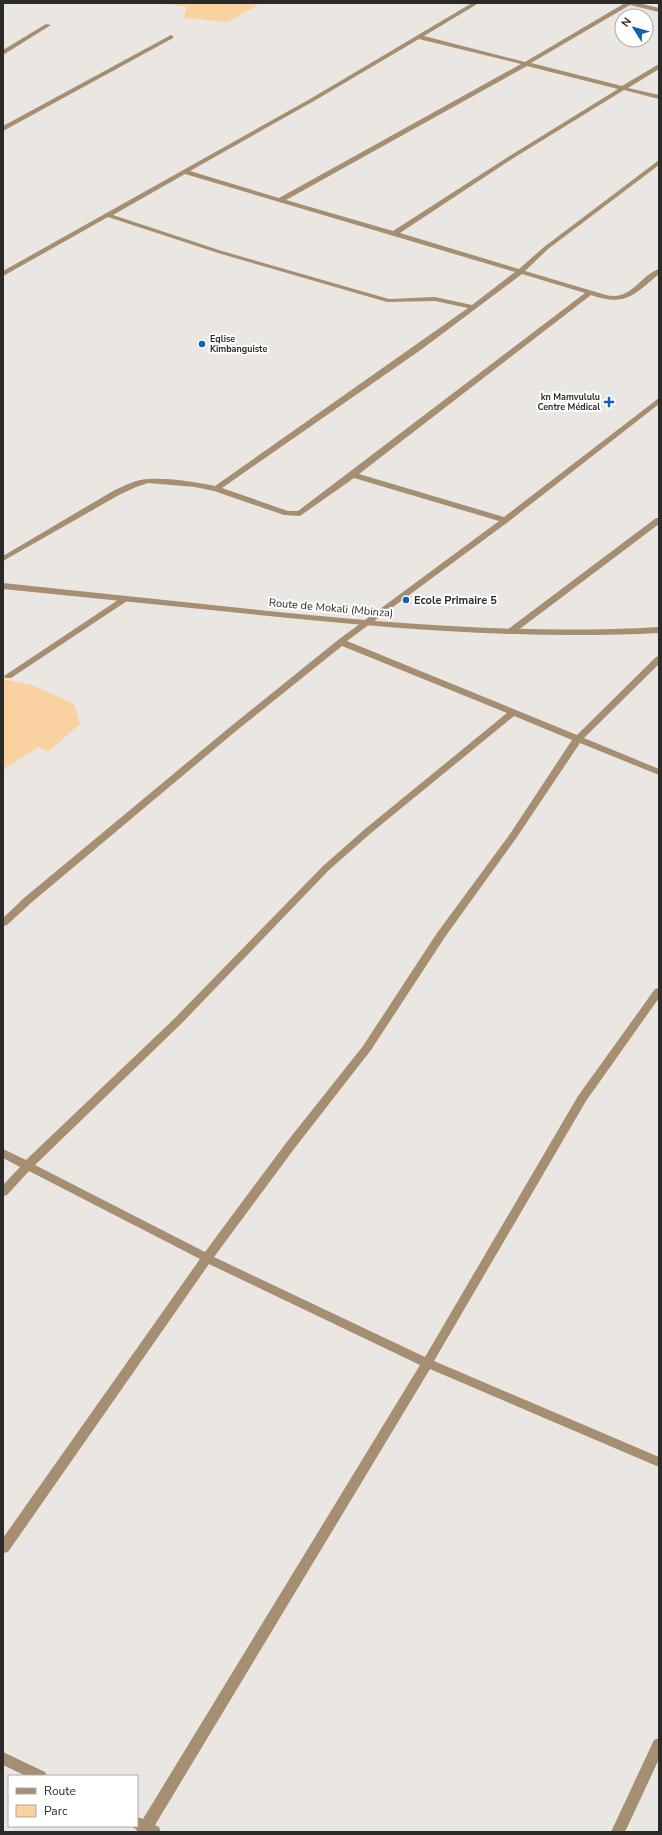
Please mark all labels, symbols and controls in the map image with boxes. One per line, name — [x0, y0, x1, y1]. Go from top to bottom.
north arrow — [614, 8, 654, 48]
text: N — [618, 14, 635, 30]
place label: Eglise Kimbanguiste — [210, 333, 267, 355]
marker: Eglise Kimbanguiste — [197, 339, 207, 349]
place label: kn Mamvululu Centre Médical — [537, 391, 600, 413]
marker: kn Mamvululu Centre Médical — [603, 396, 615, 408]
place label: Ecole Primaire 5 — [414, 593, 497, 608]
street label: Route de Mokali (Mbinza) — [268, 595, 394, 621]
marker: Ecole Primaire 5 — [401, 595, 411, 605]
legend — [8, 1775, 138, 1827]
text: Route — [44, 1783, 76, 1799]
text: Parc — [44, 1803, 68, 1819]

